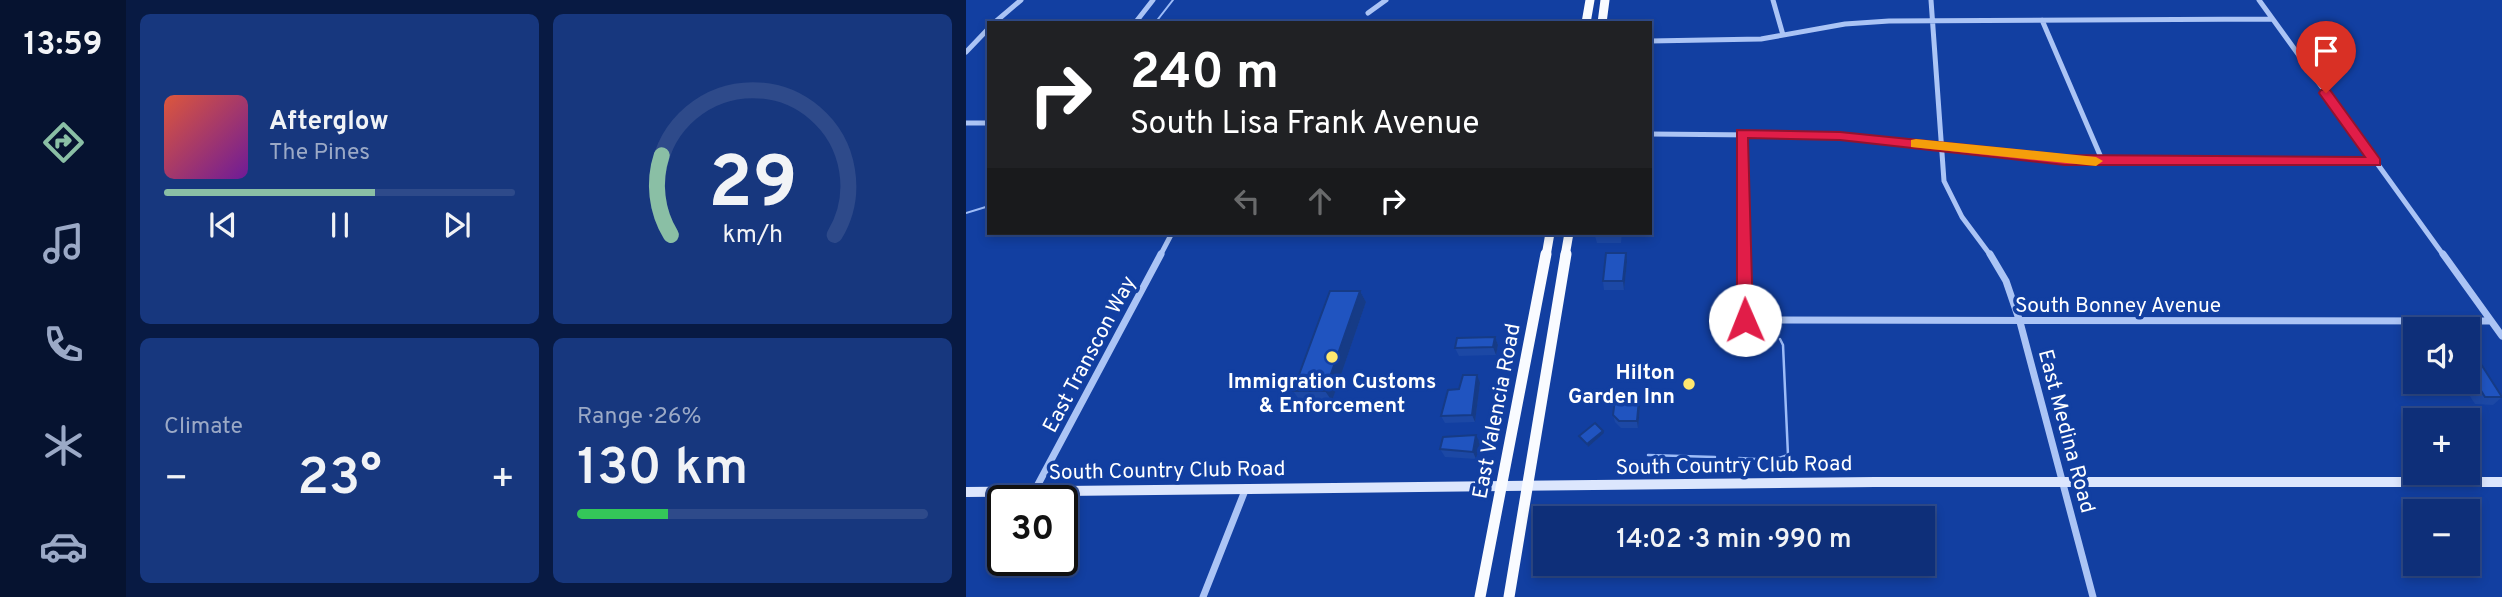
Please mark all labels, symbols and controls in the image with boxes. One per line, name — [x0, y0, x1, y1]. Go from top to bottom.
pin — [2296, 21, 2356, 93]
text: 13:59 — [24, 26, 103, 66]
icon: arrive — [2307, 32, 2345, 70]
text: 240 m — [1130, 44, 1279, 106]
icon: right — [1015, 49, 1106, 140]
text: South Lisa Frank Avenue — [1130, 105, 1479, 145]
text: Afterglow — [269, 106, 389, 139]
icon: directions — [39, 118, 88, 167]
text: The Pines — [269, 139, 370, 168]
text: 29 — [708, 142, 797, 234]
icon: left — [1228, 182, 1266, 220]
icon: ahead — [1301, 182, 1339, 220]
icon: right — [1374, 182, 1412, 220]
icon: previous — [204, 206, 242, 244]
icon: pause — [321, 206, 359, 244]
icon: next — [438, 206, 476, 244]
icon: music — [39, 219, 88, 268]
text: km/h — [722, 220, 783, 252]
street label: East Transcon Way — [1038, 272, 1143, 438]
position arrow — [1708, 283, 1782, 357]
street label: South Bonney Avenue — [2015, 293, 2221, 320]
map controls — [2403, 317, 2480, 576]
button: sound — [2403, 317, 2480, 394]
icon: phone — [39, 320, 88, 369]
street label: East Valencia Road — [1467, 321, 1528, 501]
street label: East Medina Road — [2031, 347, 2100, 516]
marker: Immigration Customs & Enforcement — [1324, 349, 1340, 365]
place label: Hilton Garden Inn — [1568, 360, 1675, 411]
place label: Immigration Customs & Enforcement — [1228, 369, 1436, 420]
marker: Hilton Garden Inn — [1681, 376, 1697, 392]
text: Range · 26% — [577, 403, 702, 432]
button: + — [2403, 408, 2480, 485]
text: Climate — [164, 413, 243, 442]
icon: climate — [39, 421, 88, 470]
text: 130 km — [577, 437, 748, 503]
text: 23° — [297, 447, 382, 513]
street label: South Country Club Road — [1615, 451, 1853, 482]
text: − — [164, 456, 189, 505]
text: + — [490, 456, 515, 505]
street label: South Country Club Road — [1048, 456, 1286, 487]
speed limit sign: 30 — [987, 485, 1078, 576]
button: − — [2403, 499, 2480, 576]
icon: car — [39, 522, 88, 571]
text: 14:02 · 3 min · 990 m — [1616, 524, 1852, 557]

